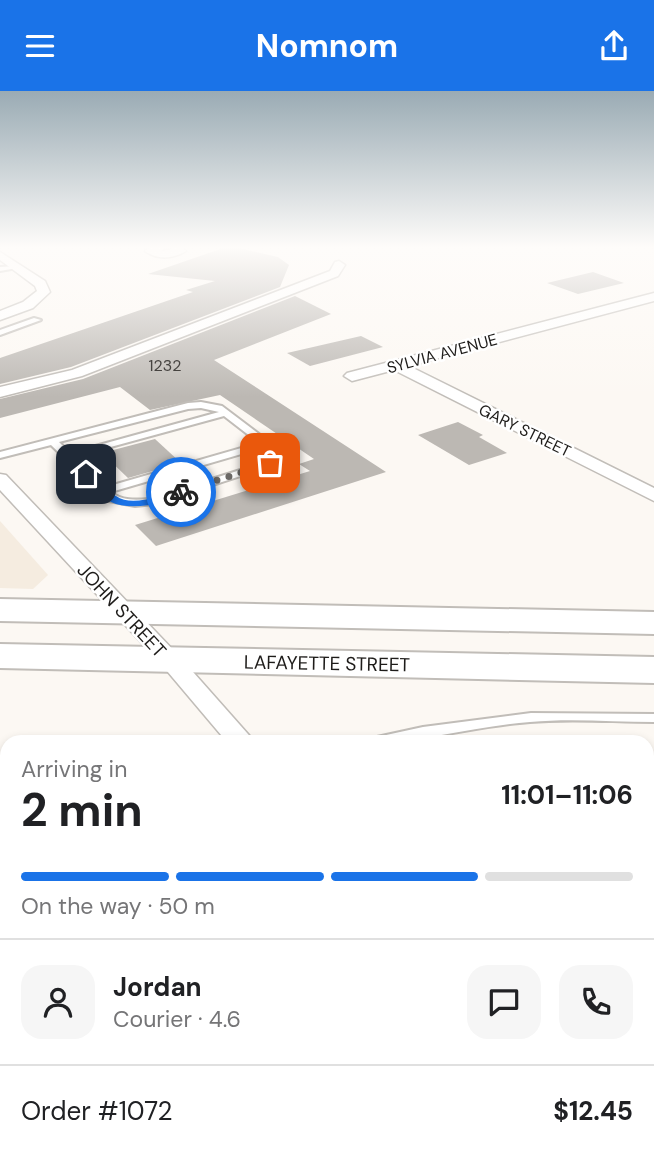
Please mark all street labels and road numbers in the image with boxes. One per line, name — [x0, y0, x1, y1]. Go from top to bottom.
street label: SYLVIA AVENUE — [385, 329, 500, 378]
street label: GARY STREET — [475, 399, 574, 462]
street label: JOHN STREET — [72, 558, 172, 663]
street label: LAFAYETTE STREET — [244, 650, 411, 677]

